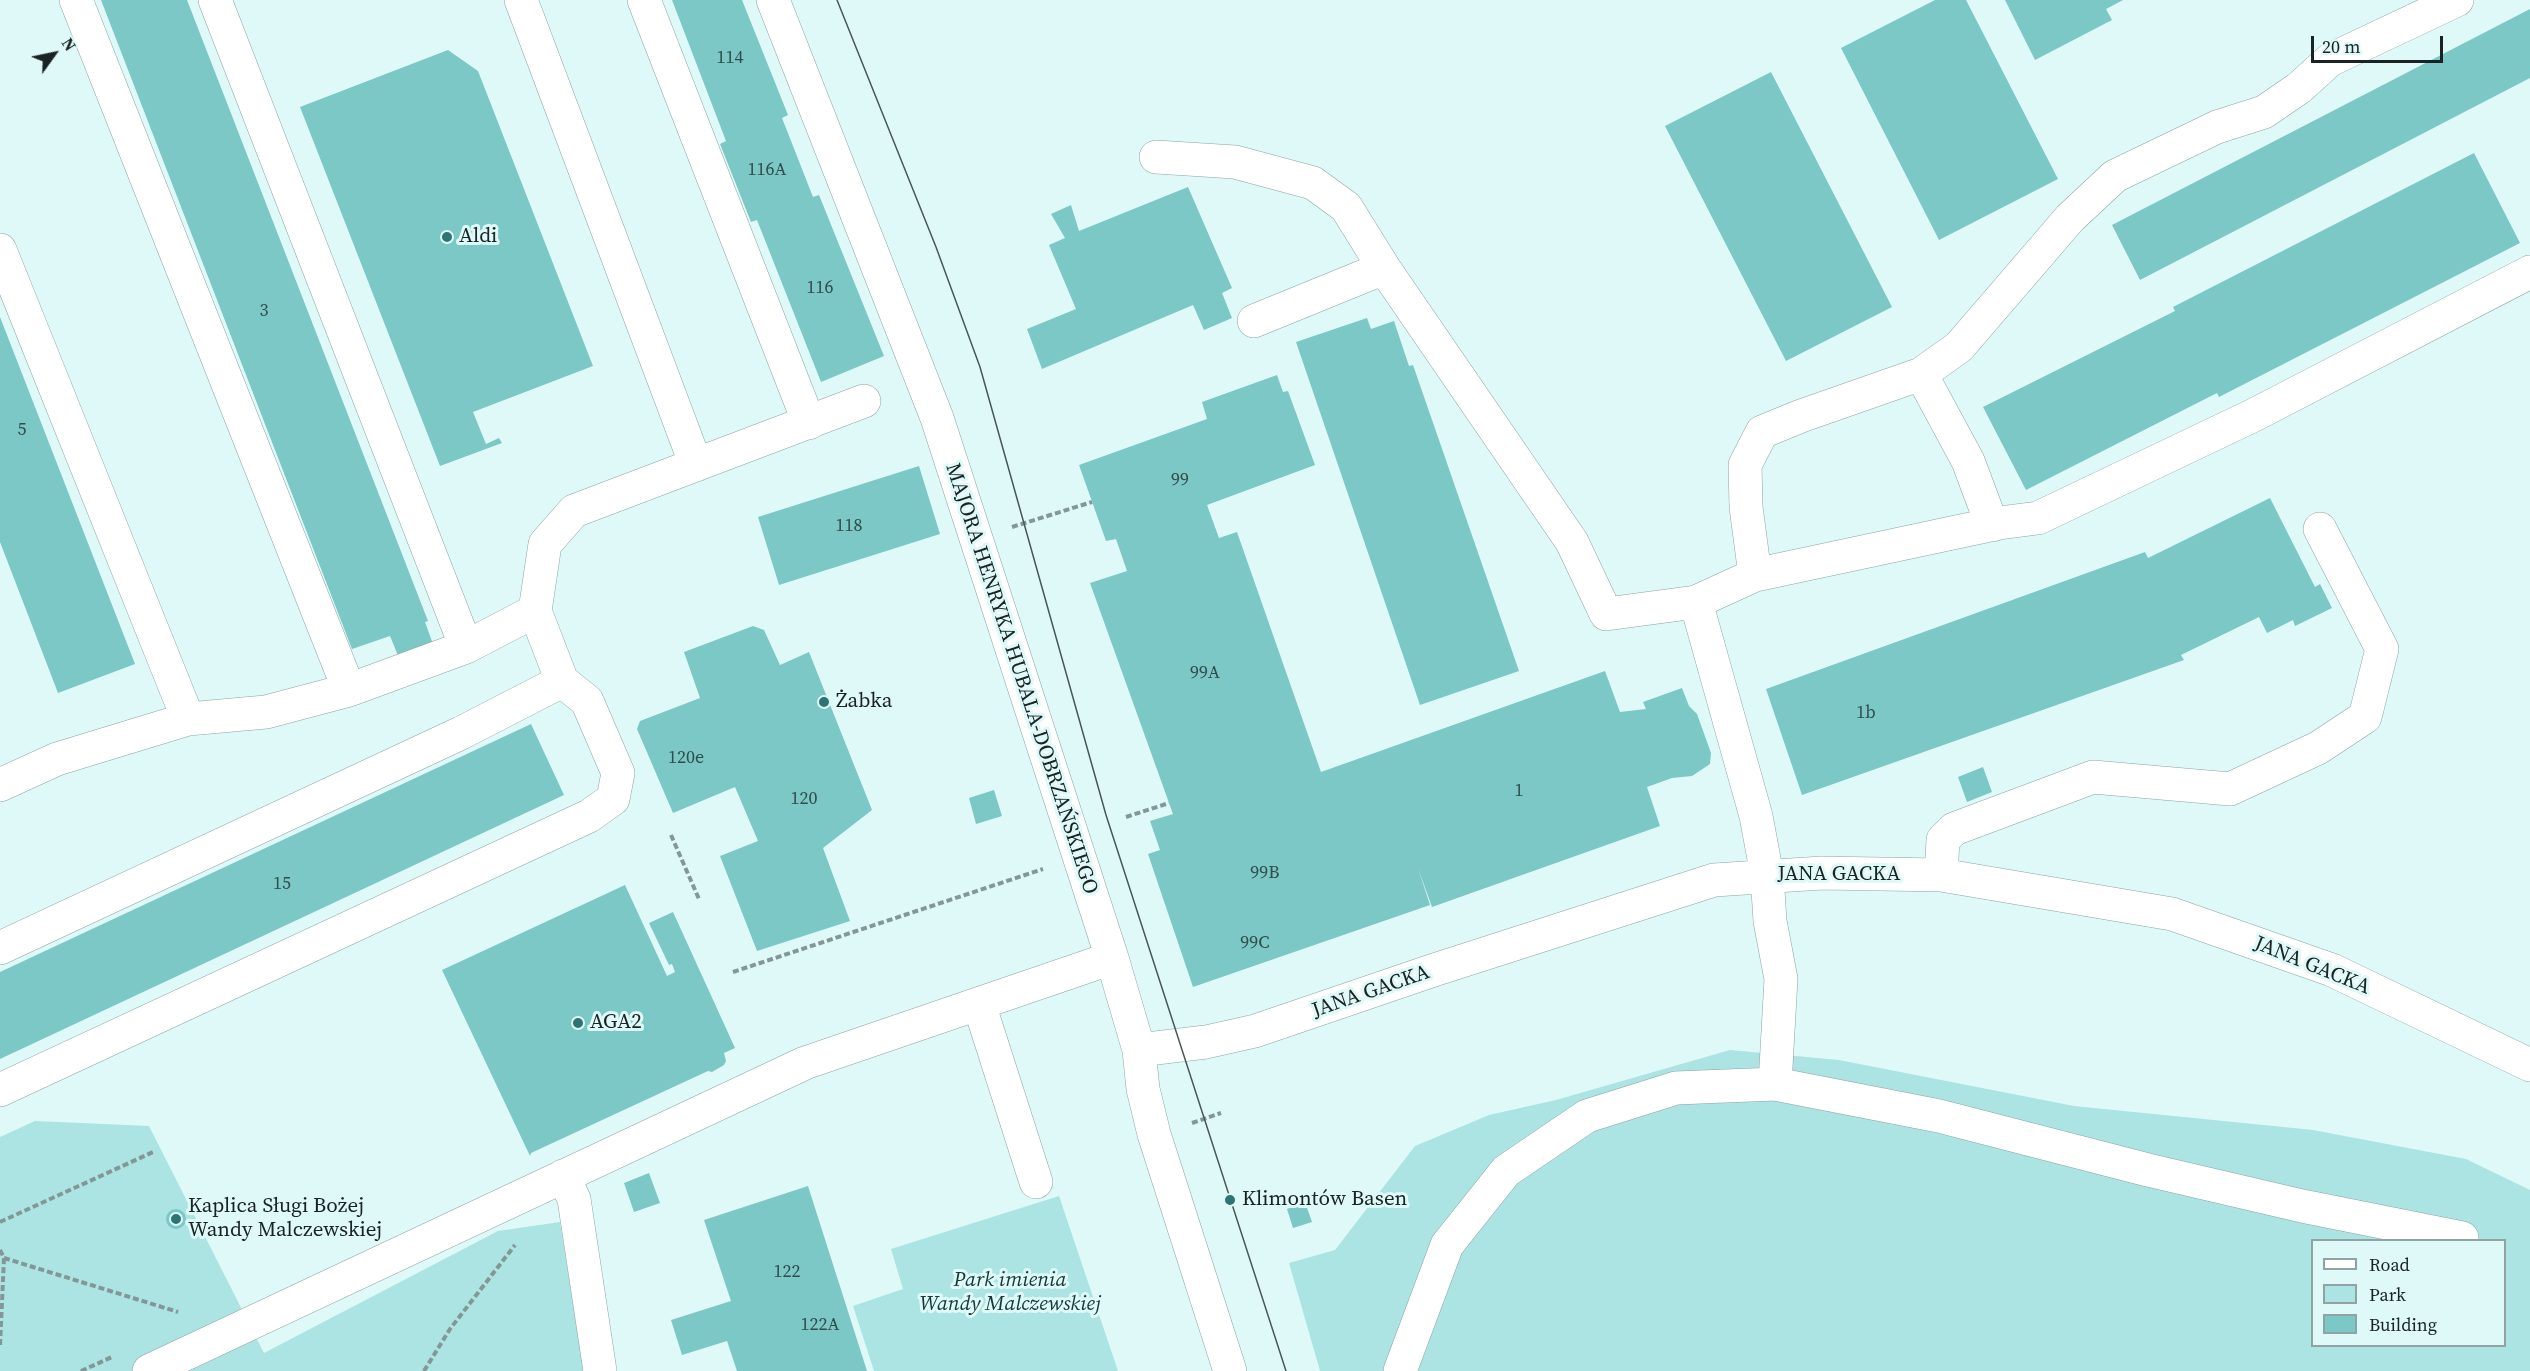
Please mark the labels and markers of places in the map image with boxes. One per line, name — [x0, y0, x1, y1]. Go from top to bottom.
place label: Aldi — [459, 224, 497, 250]
marker: Aldi — [440, 230, 454, 244]
place label: Żabka — [836, 689, 892, 715]
marker: Żabka — [817, 695, 831, 709]
place label: AGA2 — [590, 1010, 642, 1036]
marker: AGA2 — [571, 1016, 585, 1030]
place label: Klimontów Basen — [1242, 1187, 1407, 1213]
marker: Klimontów Basen — [1223, 1193, 1237, 1207]
place label: Kaplica Sługi Bożej Wandy Malczewskiej — [188, 1194, 382, 1244]
marker: Kaplica Sługi Bożej Wandy Malczewskiej — [169, 1212, 183, 1226]

